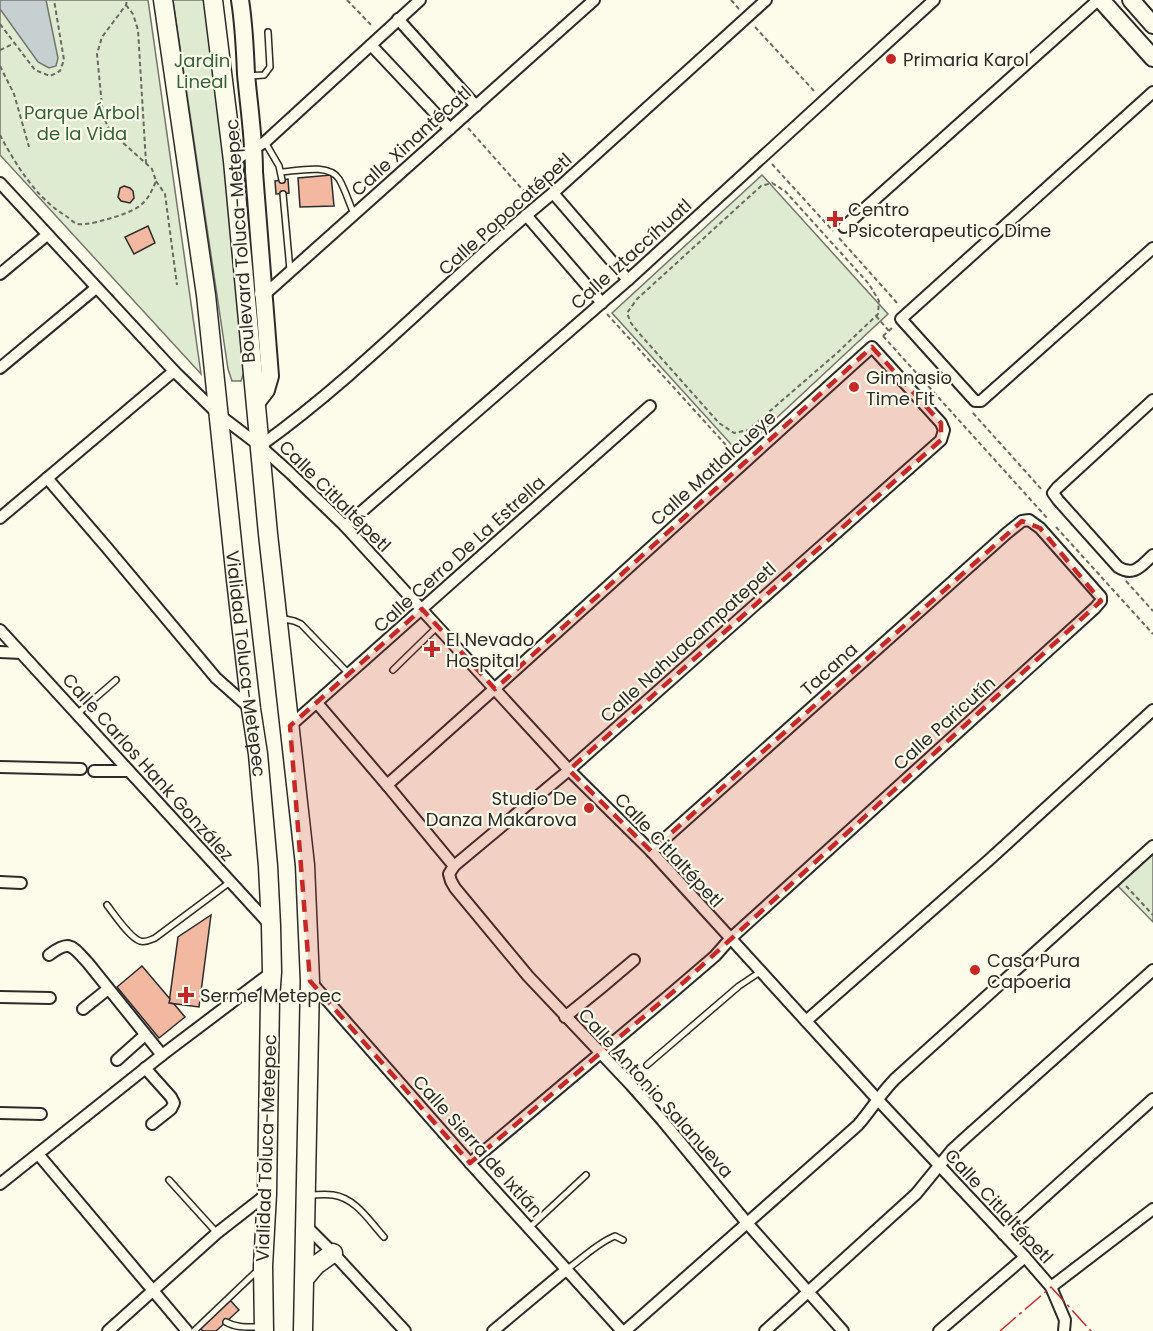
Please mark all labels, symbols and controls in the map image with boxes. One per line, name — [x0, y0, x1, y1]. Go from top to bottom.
place label: Primaria Karol — [903, 47, 1029, 72]
park label: Jardin Lineal — [174, 48, 230, 94]
marker: Primaria Karol — [884, 52, 898, 66]
street label: Calle Xinantécatl — [346, 80, 476, 202]
park label: Parque Árbol de la Vida — [24, 100, 140, 146]
street label: Boulevard Toluca-Metepec — [219, 118, 261, 364]
street label: Calle Popocatépetl — [433, 147, 577, 281]
street label: Calle Iztaccíhuatl — [565, 193, 697, 315]
place label: Centro Psicoterapeutico Dime — [848, 197, 1051, 243]
marker: Centro Psicoterapeutico Dime — [826, 210, 844, 228]
place label: Gimnasio Time Fit — [866, 365, 952, 411]
marker: Gimnasio Time Fit — [847, 380, 861, 394]
street label: Calle Matlalcueye — [645, 405, 781, 531]
street label: Calle Citlaltépetl — [274, 435, 396, 557]
street label: Calle Cerro De La Estrella — [368, 470, 550, 638]
street label: Vialidad Toluca-Metepec — [220, 549, 272, 778]
street label: Calle Nahuacampatepetl — [595, 556, 781, 728]
place label: El Nevado Hospital — [446, 627, 534, 673]
street label: Tacana — [795, 637, 863, 701]
marker: El Nevado Hospital — [423, 640, 441, 658]
street label: Calle Carlos Hank González — [57, 668, 239, 866]
street label: Calle Paricutín — [887, 670, 1001, 776]
place label: Studio De Danza Makarova — [426, 786, 577, 832]
street label: Calle Citlaltépetl — [609, 787, 729, 913]
marker: Studio De Danza Makarova — [582, 801, 596, 815]
place label: Casa Pura Capoeria — [987, 948, 1080, 994]
marker: Casa Pura Capoeria — [968, 963, 982, 977]
place label: Serme Metepec — [200, 983, 342, 1008]
marker: Serme Metepec — [177, 986, 195, 1004]
street label: Calle Antonio Salanueva — [573, 1003, 739, 1183]
street label: Vialidad Toluca-Metepec — [250, 1034, 282, 1262]
street label: Calle Sierra de Ixtlán — [407, 1070, 549, 1222]
street label: Calle Citlaltépetl — [939, 1143, 1059, 1269]

